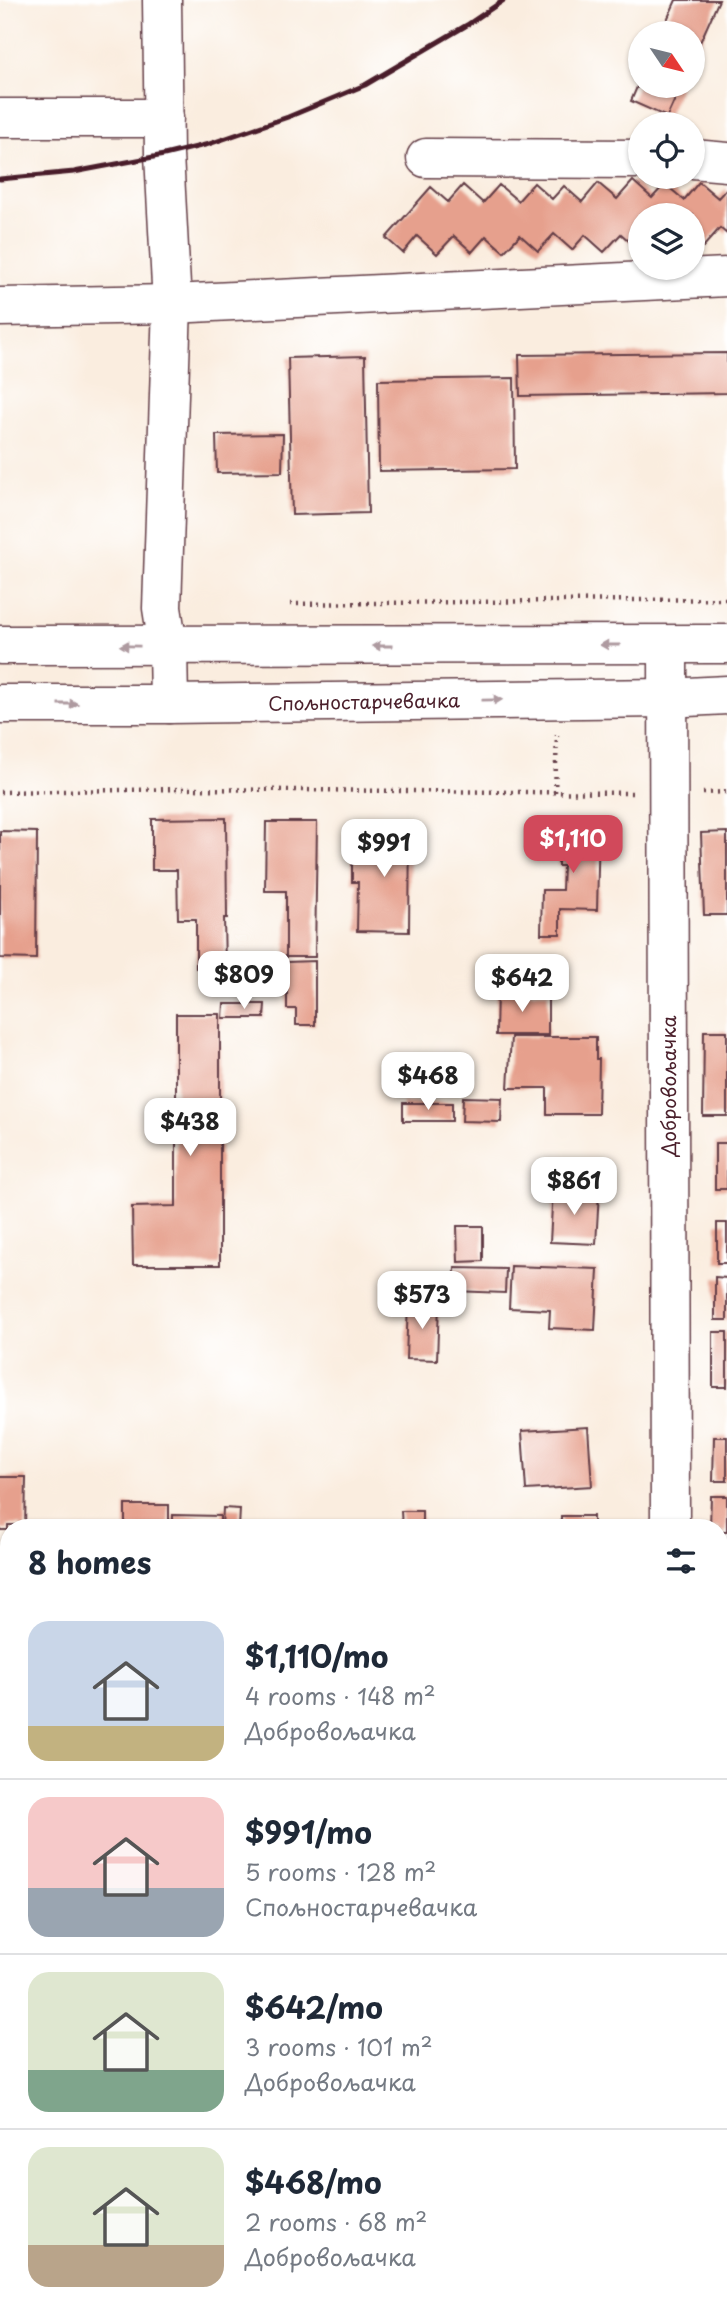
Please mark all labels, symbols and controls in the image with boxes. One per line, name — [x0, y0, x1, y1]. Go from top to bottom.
north arrow — [628, 21, 705, 98]
map controls — [628, 21, 705, 280]
button: locate — [628, 112, 705, 189]
button: layers — [628, 203, 705, 280]
one-way arrow — [599, 639, 621, 651]
one-way arrow — [119, 640, 141, 652]
one-way arrow — [371, 640, 393, 652]
street label: Спољностарчевачка — [268, 685, 460, 717]
one-way arrow — [481, 694, 503, 706]
one-way arrow — [57, 698, 79, 710]
pin: $1,110 — [516, 816, 630, 875]
pin: $991 — [343, 820, 425, 879]
text: $1,110 — [540, 820, 606, 855]
text: $991 — [357, 824, 411, 859]
pin: $809 — [203, 951, 285, 1011]
pin: $642 — [481, 954, 563, 1014]
text: $809 — [214, 956, 274, 991]
text: $642 — [491, 959, 553, 994]
street label: Добровољачка — [654, 1015, 682, 1158]
pin: $468 — [387, 1052, 469, 1112]
text: $468 — [397, 1057, 459, 1092]
pin: $438 — [149, 1098, 231, 1158]
text: $438 — [160, 1103, 220, 1138]
pin: $861 — [533, 1158, 615, 1217]
text: $861 — [547, 1162, 601, 1197]
pin: $573 — [381, 1272, 463, 1331]
text: $573 — [393, 1276, 451, 1311]
text: 8 homes — [28, 1539, 151, 1584]
icon: filters — [662, 1542, 700, 1580]
text: $1,110/mo — [245, 1633, 389, 1678]
icon: home — [84, 1649, 168, 1733]
text: 4 rooms · 148 m² — [245, 1678, 436, 1713]
text: Добровољачка — [245, 1713, 416, 1748]
text: $991/mo — [245, 1809, 372, 1854]
icon: home — [84, 1825, 168, 1909]
text: 5 rooms · 128 m² — [245, 1854, 436, 1889]
text: Спољностарчевачка — [245, 1889, 477, 1924]
text: $642/mo — [245, 1984, 383, 2029]
icon: home — [84, 2000, 168, 2084]
text: 3 rooms · 101 m² — [245, 2029, 433, 2064]
text: Добровољачка — [245, 2064, 416, 2099]
text: $468/mo — [245, 2159, 382, 2204]
icon: home — [84, 2175, 168, 2259]
text: 2 rooms · 68 m² — [245, 2204, 427, 2239]
text: Добровољачка — [245, 2239, 416, 2274]

